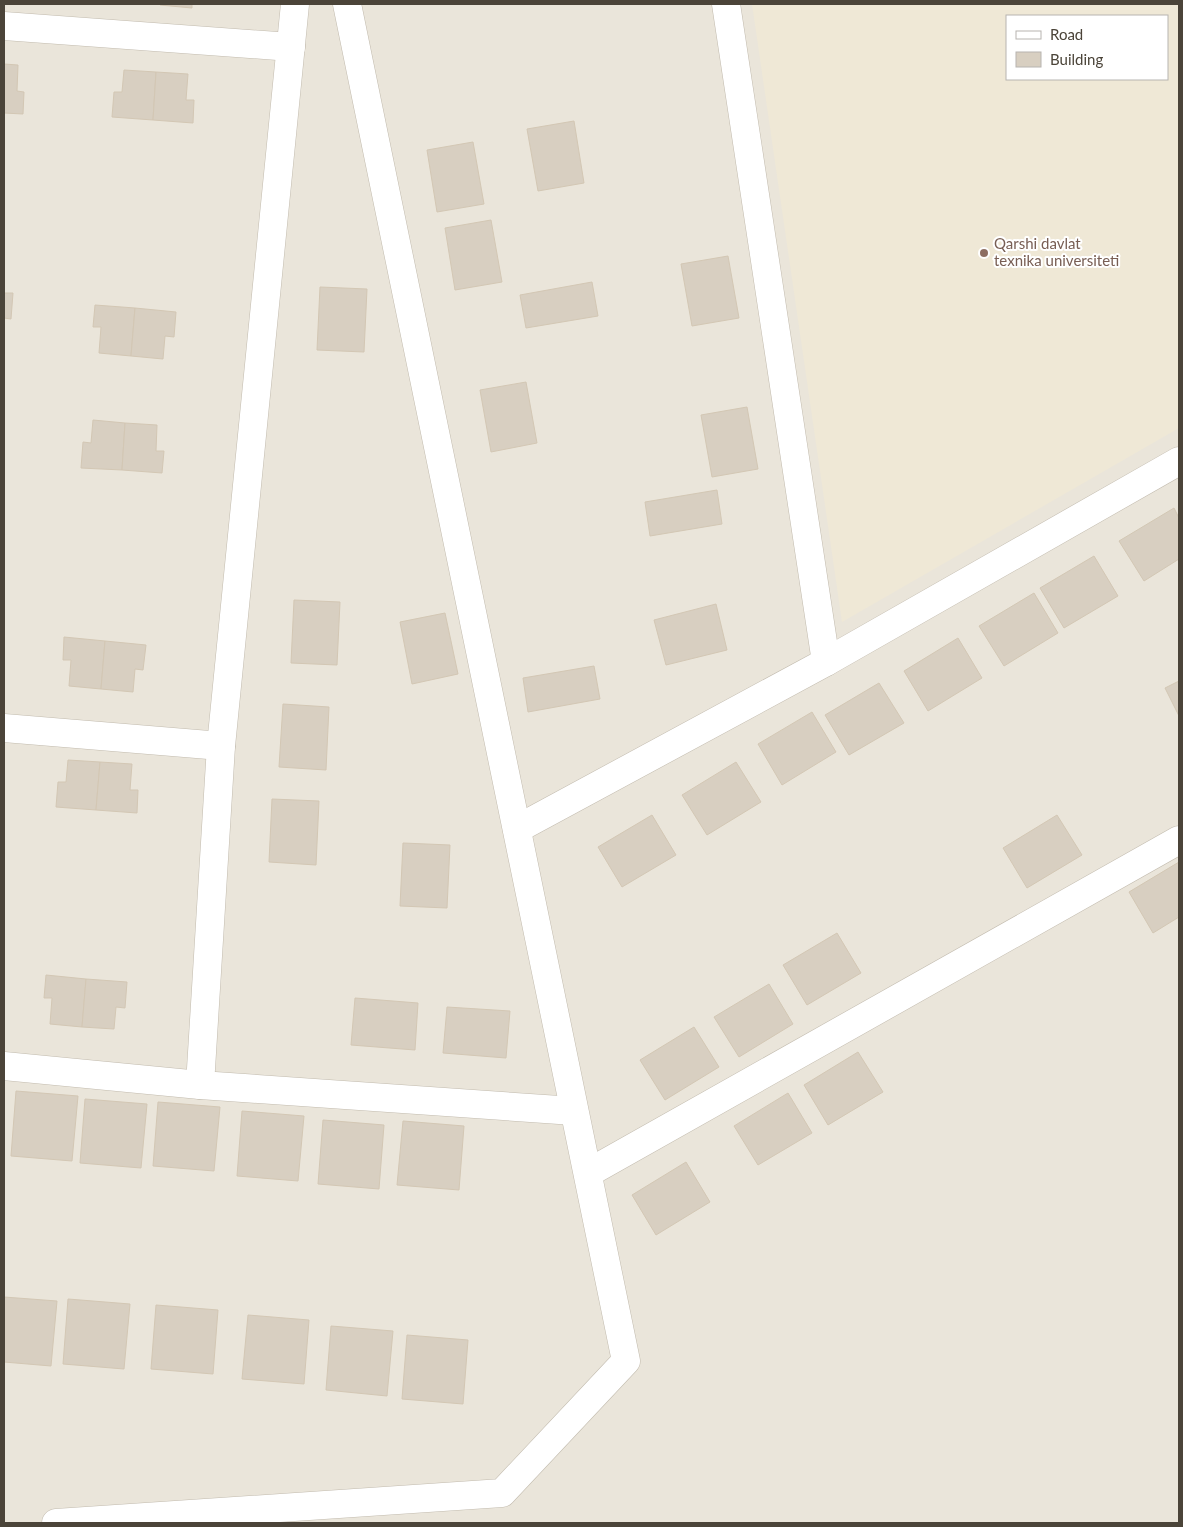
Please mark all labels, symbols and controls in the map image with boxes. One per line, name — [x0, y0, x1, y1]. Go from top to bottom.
legend — [1006, 15, 1168, 80]
text: Road — [1050, 25, 1083, 43]
text: Building — [1050, 50, 1103, 68]
place label: Qarshi davlat texnika universiteti — [994, 234, 1119, 269]
marker: Qarshi davlat texnika universiteti — [978, 247, 990, 259]

